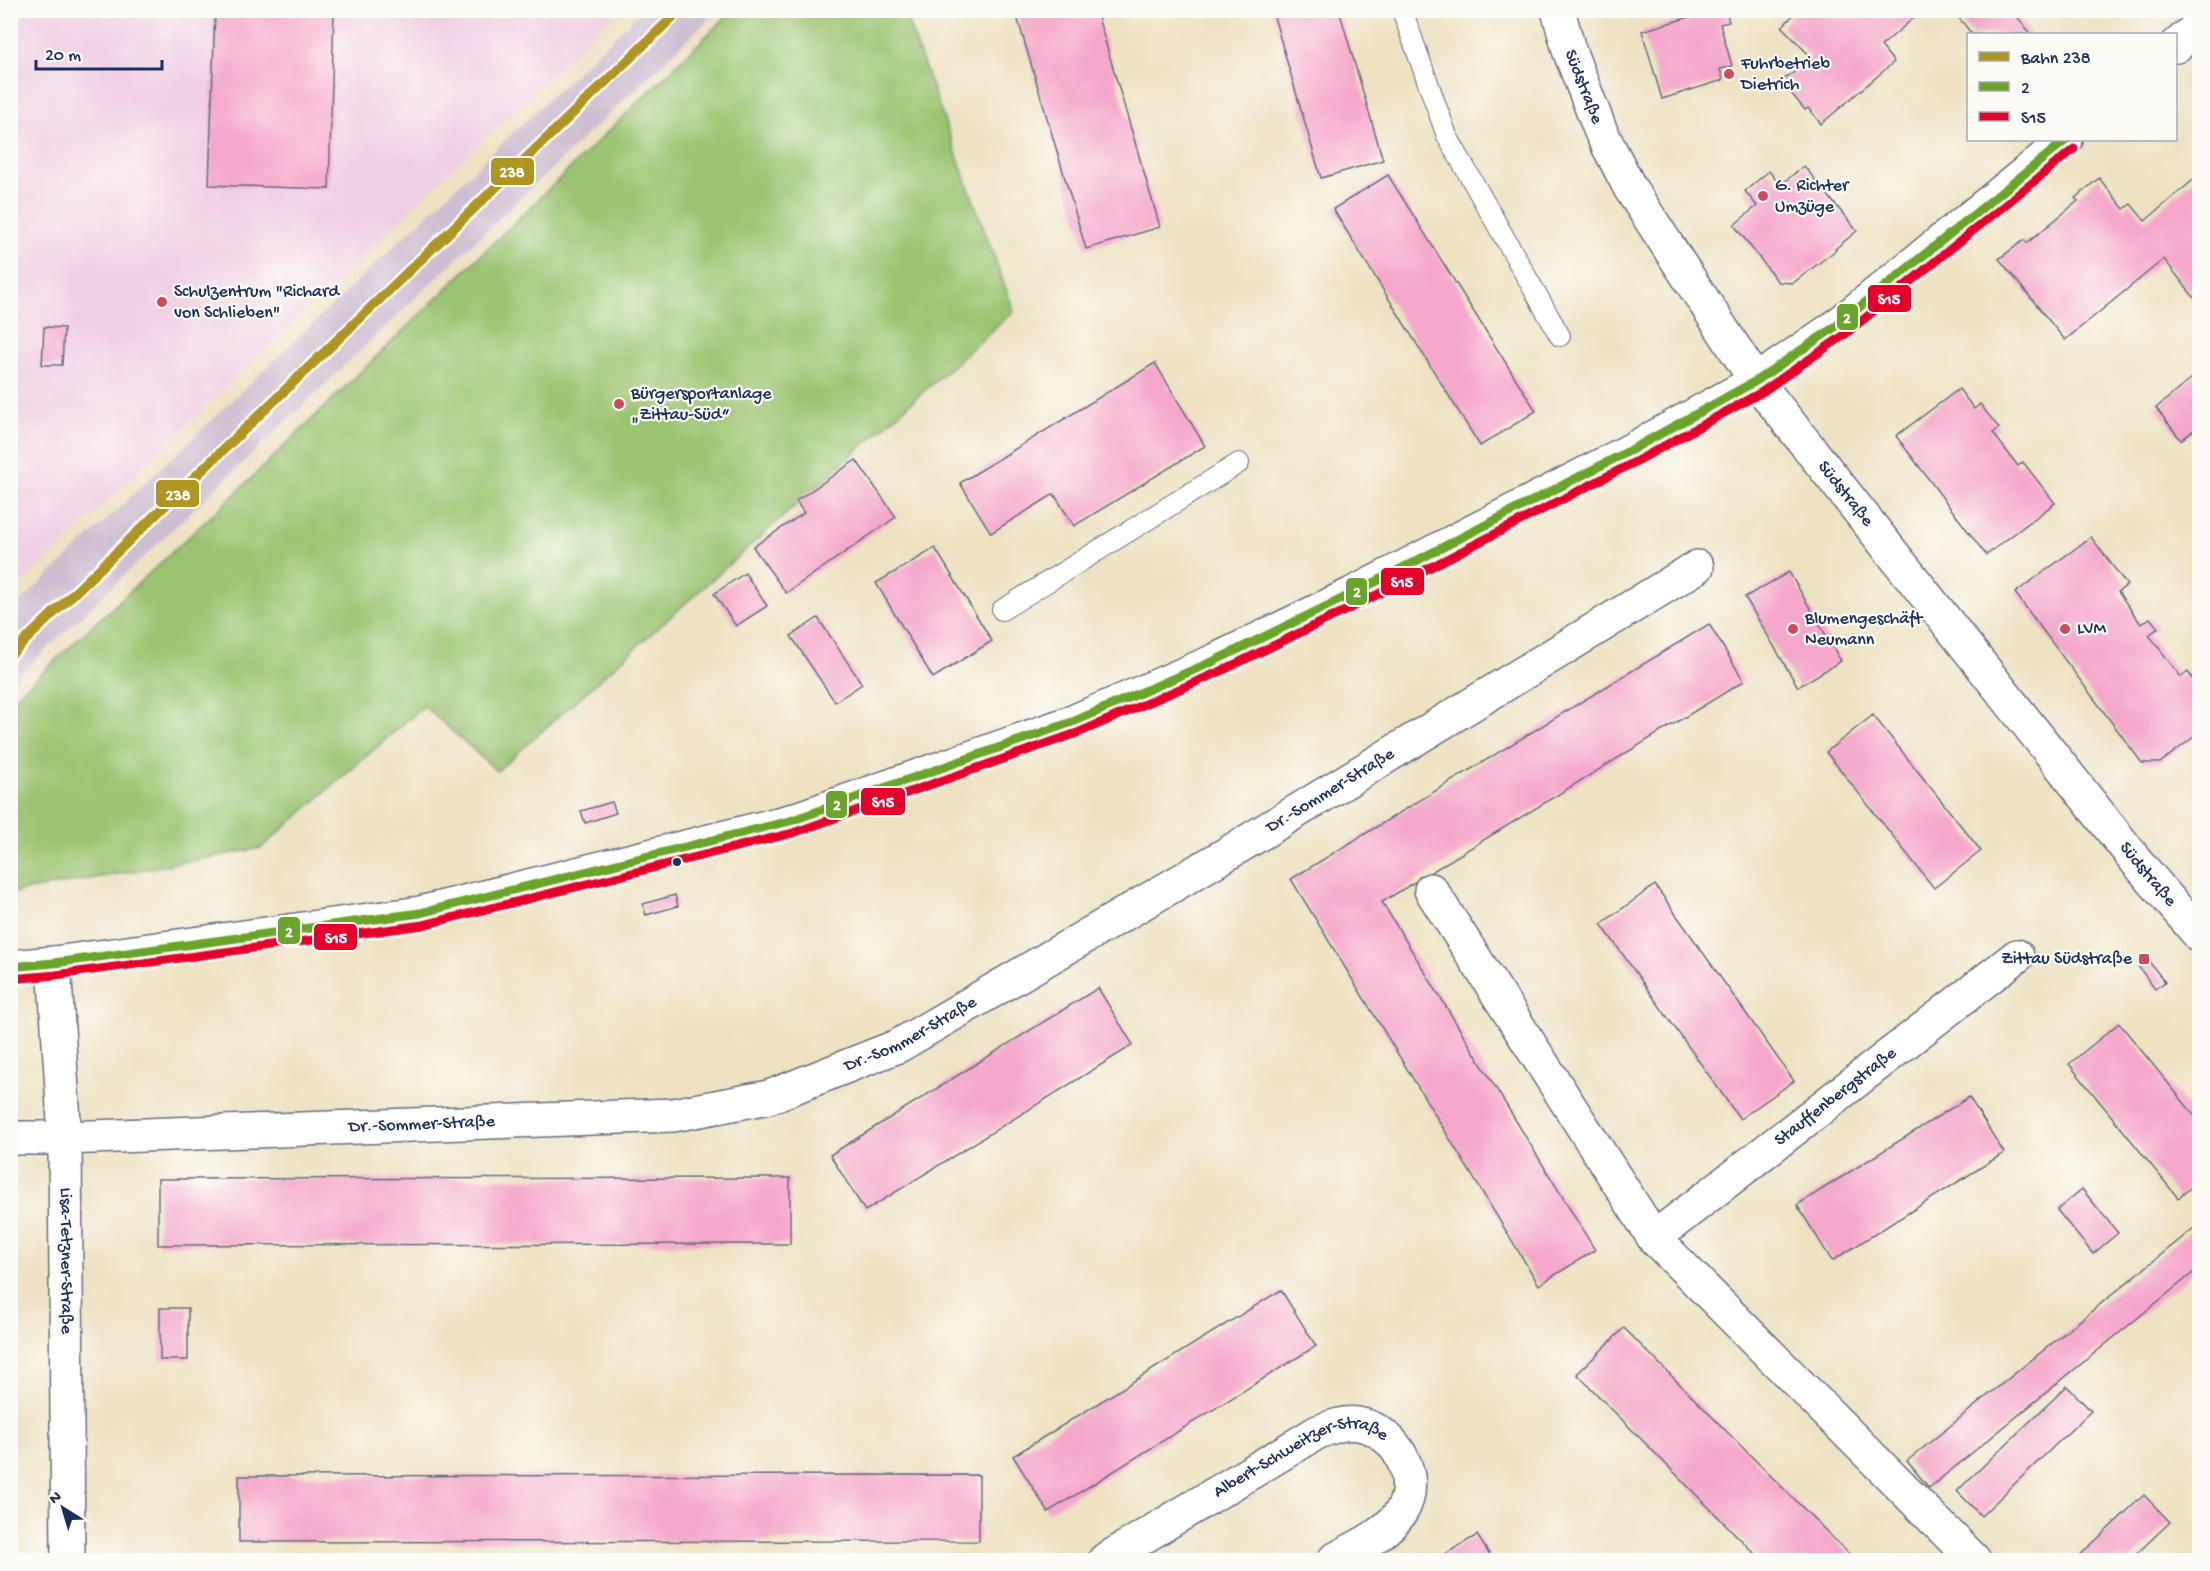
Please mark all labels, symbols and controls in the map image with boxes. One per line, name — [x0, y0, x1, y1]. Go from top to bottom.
scale bar — [36, 33, 162, 71]
legend — [1967, 33, 2177, 141]
text: 20 m — [45, 46, 81, 67]
street label: Südstraße — [1559, 47, 1608, 128]
text: Bahn 238 — [2020, 49, 2091, 70]
place label: Fuhrbetrieb Dietrich — [1740, 54, 1830, 96]
marker: Fuhrbetrieb Dietrich — [1722, 67, 1736, 81]
text: 2 — [2021, 79, 2030, 100]
text: S15 — [2021, 109, 2046, 130]
line badge: 238 — [490, 157, 535, 186]
text: 238 — [500, 165, 525, 184]
place label: G. Richter Umzüge — [1775, 176, 1850, 218]
marker: G. Richter Umzüge — [1756, 189, 1770, 203]
place label: Schulzentrum "Richard von Schlieben" — [174, 282, 340, 324]
line badge: S15 — [1867, 284, 1912, 313]
text: S15 — [1878, 292, 1901, 311]
marker: Schulzentrum "Richard von Schlieben" — [155, 295, 169, 309]
line badge: 2 — [1836, 303, 1859, 331]
text: 2 — [1843, 311, 1851, 330]
place label: Bürgersportanlage „Zittau-Süd“ — [630, 384, 772, 426]
marker: Bürgersportanlage „Zittau-Süd“ — [612, 397, 626, 411]
street label: Südstraße — [1813, 457, 1878, 531]
line badge: 238 — [155, 479, 200, 508]
text: 238 — [166, 488, 191, 507]
line badge: S15 — [1380, 567, 1425, 596]
text: S15 — [1391, 575, 1414, 594]
line badge: 2 — [1345, 577, 1368, 606]
text: 2 — [1353, 585, 1361, 604]
place label: Blumengeschäft Neumann — [1804, 609, 1924, 651]
place label: LVM — [2077, 619, 2107, 640]
marker: Blumengeschäft Neumann — [1786, 622, 1800, 636]
marker: LVM — [2058, 622, 2072, 636]
street label: Dr.-Sommer-Straße — [1262, 743, 1399, 838]
line badge: S15 — [860, 787, 906, 816]
line badge: 2 — [825, 790, 848, 819]
text: S15 — [872, 795, 895, 814]
text: 2 — [833, 798, 841, 817]
street label: Südstraße — [2115, 838, 2181, 911]
unlabelled marker — [671, 856, 683, 868]
line badge: 2 — [277, 916, 301, 945]
line badge: S15 — [313, 923, 358, 951]
text: 2 — [285, 925, 293, 944]
text: S15 — [325, 931, 348, 950]
place label: Zittau Südstraße — [2001, 949, 2133, 970]
marker: Zittau Südstraße — [2137, 952, 2151, 966]
street label: Dr.-Sommer-Straße — [840, 992, 981, 1077]
street label: Stauffenbergstraße — [1770, 1042, 1902, 1151]
street label: Dr.-Sommer-Straße — [347, 1111, 496, 1138]
street label: Lisa-Tetzner-Straße — [55, 1187, 77, 1335]
street label: Albert-Schweitzer-Straße — [1210, 1413, 1393, 1503]
north arrow — [33, 1478, 93, 1538]
text: N — [46, 1488, 66, 1510]

